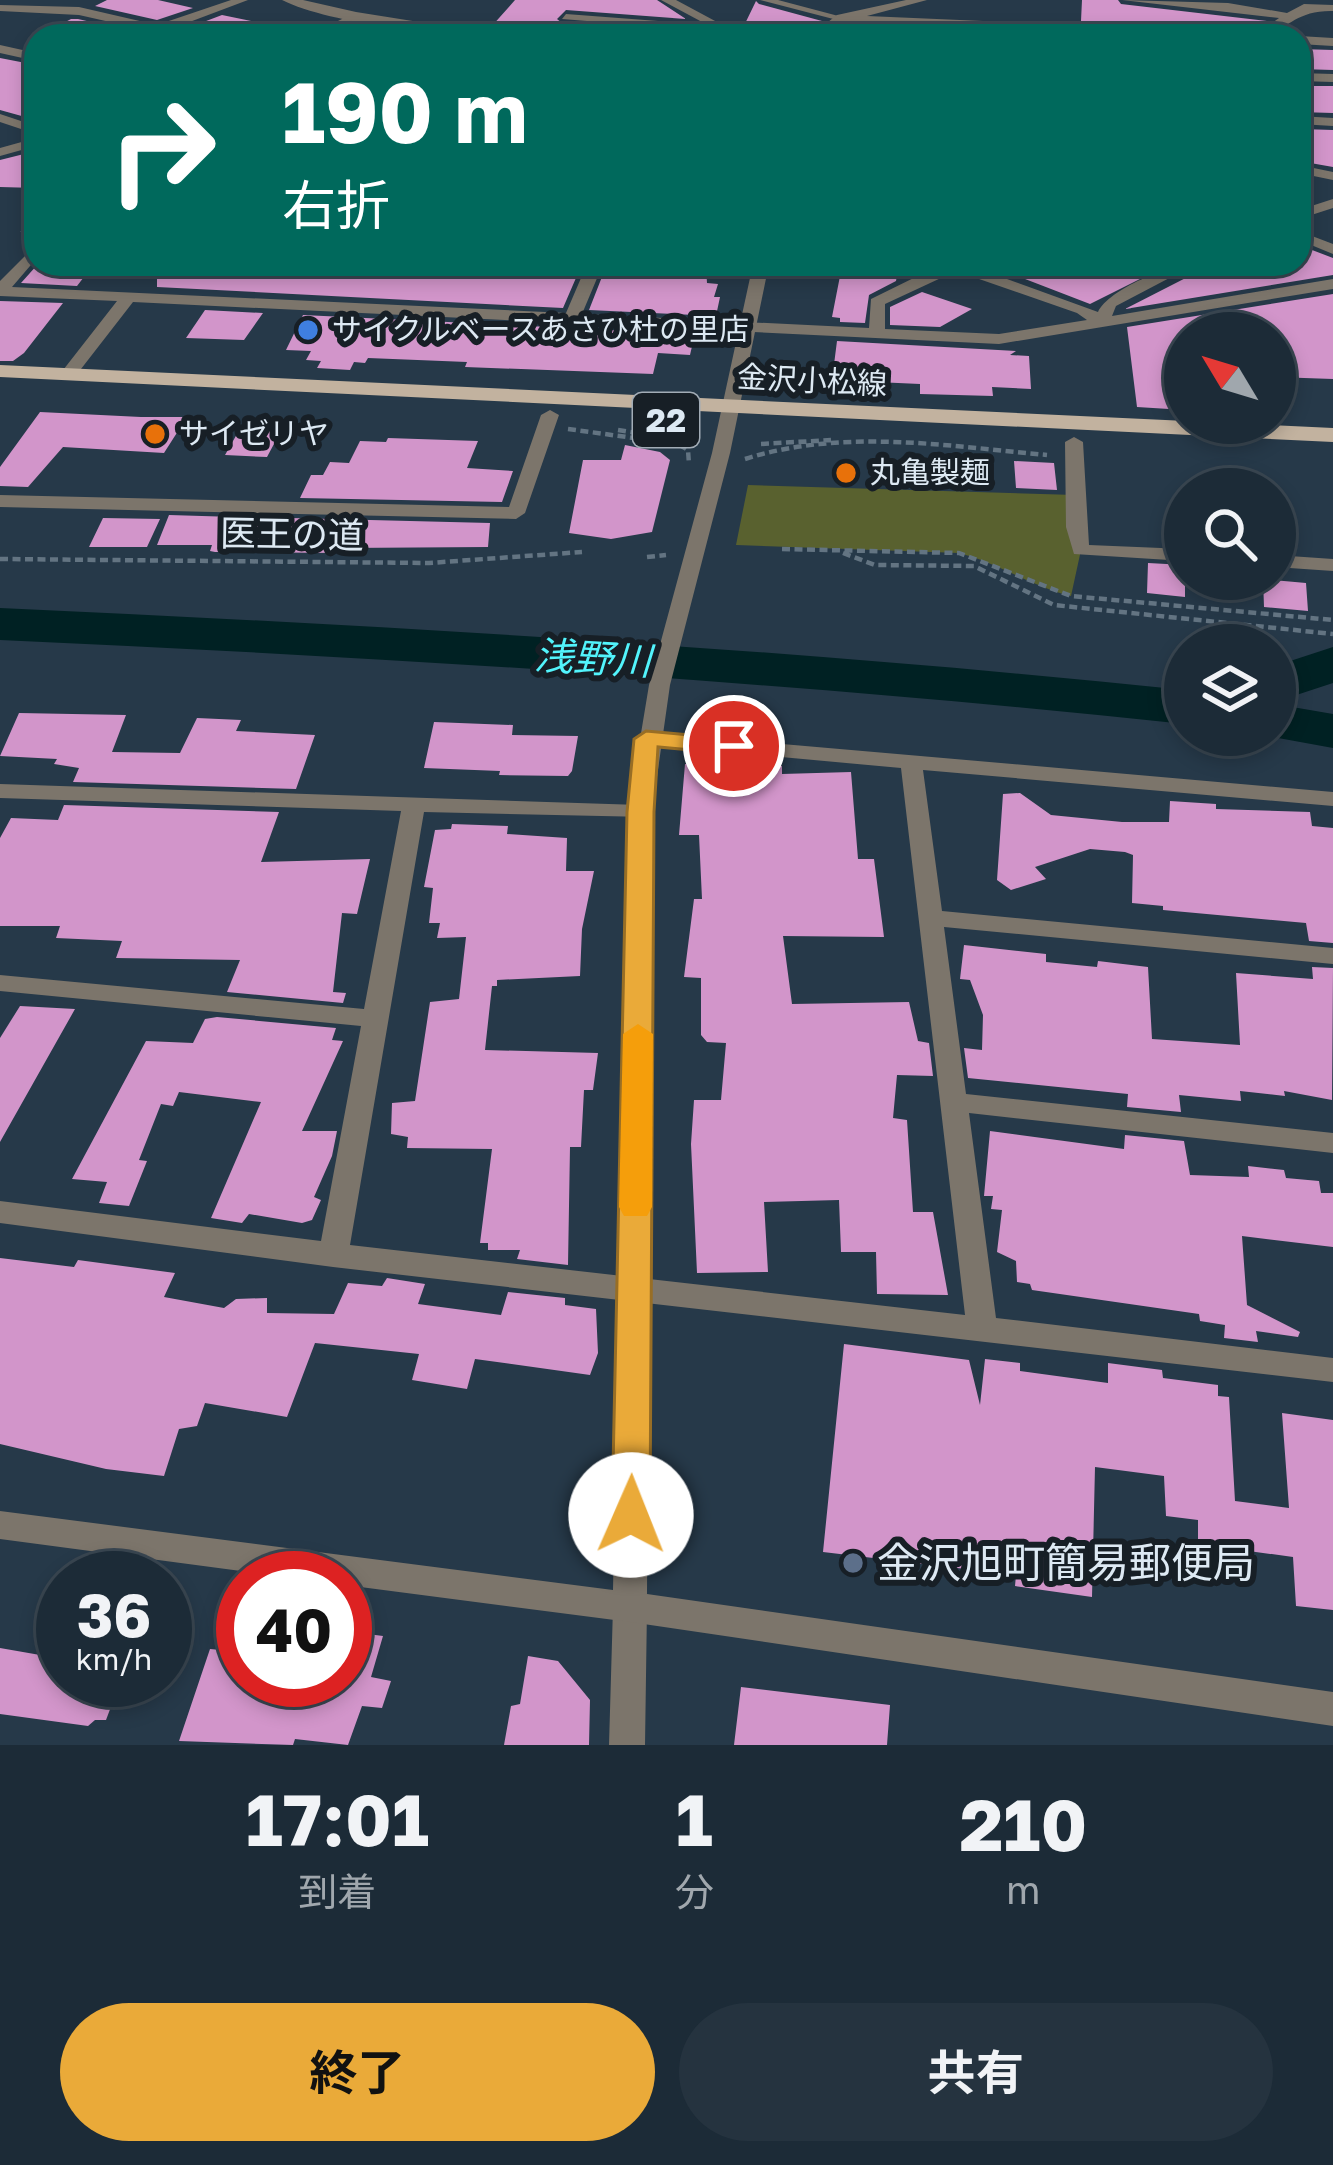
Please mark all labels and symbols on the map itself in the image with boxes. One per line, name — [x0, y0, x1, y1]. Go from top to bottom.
place label: サイクルベースあさひ杜の里店 — [332, 311, 749, 347]
north arrow — [1164, 312, 1296, 444]
marker: サイクルベースあさひ杜の里店 — [295, 317, 321, 343]
street label: 金沢小松線 — [736, 358, 888, 402]
road number: 22 — [633, 393, 699, 447]
place label: サイゼリヤ — [179, 415, 329, 451]
marker: サイゼリヤ — [142, 421, 168, 447]
place label: 丸亀製麺 — [870, 454, 990, 490]
marker: 丸亀製麺 — [833, 460, 859, 486]
street label: 医王の道 — [220, 511, 364, 556]
water label: 浅野川 — [533, 631, 657, 684]
pin — [683, 695, 785, 797]
position arrow — [568, 1452, 694, 1578]
place label: 金沢旭町簡易郵便局 — [877, 1537, 1255, 1587]
marker: 金沢旭町簡易郵便局 — [840, 1550, 866, 1576]
speed limit sign: 40 — [216, 1551, 372, 1707]

